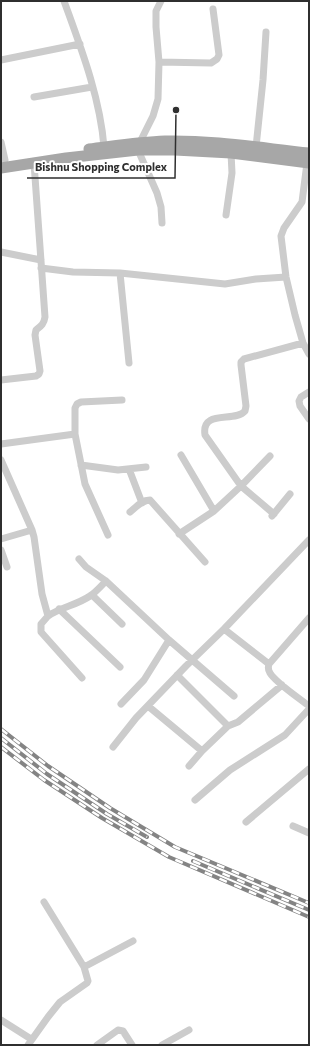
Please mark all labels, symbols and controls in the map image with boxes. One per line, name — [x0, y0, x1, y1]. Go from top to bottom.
callout: Bishnu Shopping Complex — [27, 155, 175, 178]
text: Bishnu Shopping Complex — [35, 160, 168, 173]

